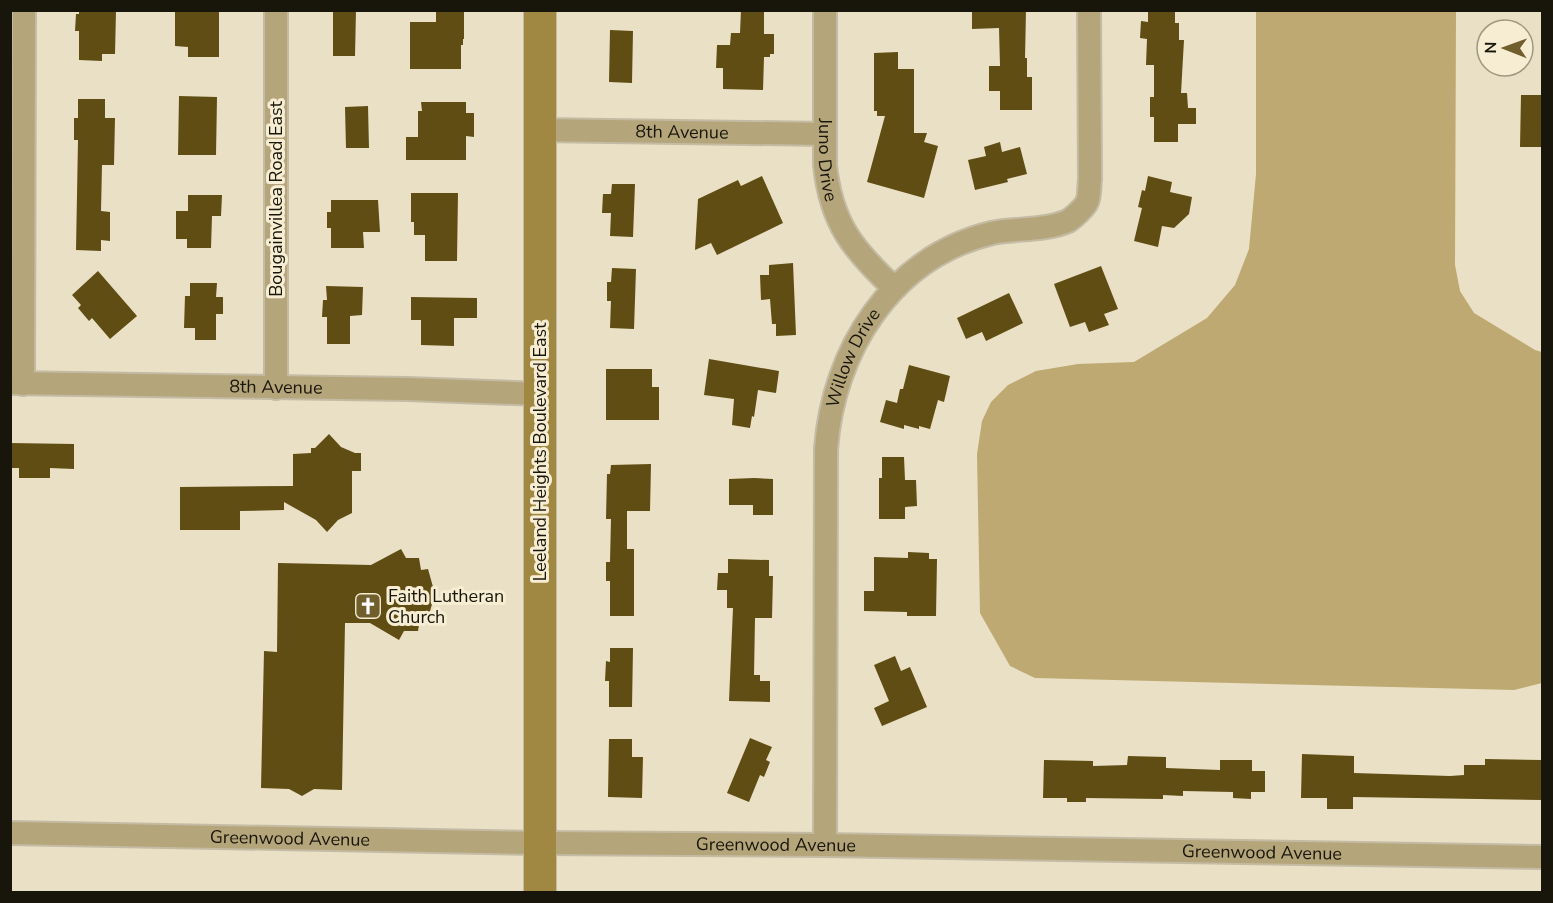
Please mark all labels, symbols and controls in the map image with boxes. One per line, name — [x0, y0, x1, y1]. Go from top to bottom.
north arrow — [1475, 18, 1535, 78]
text: N — [1480, 42, 1502, 54]
street label: Bougainvillea Road East — [264, 100, 288, 297]
street label: Juno Drive — [812, 117, 843, 204]
street label: 8th Avenue — [635, 119, 729, 145]
street label: Willow Drive — [820, 303, 886, 410]
street label: Leeland Heights Boulevard East — [528, 322, 552, 581]
street label: 8th Avenue — [229, 374, 323, 400]
place label: Faith Lutheran Church — [388, 584, 504, 629]
church icon: Faith Lutheran Church — [353, 591, 383, 621]
street label: Greenwood Avenue — [210, 825, 370, 852]
street label: Greenwood Avenue — [696, 832, 856, 858]
street label: Greenwood Avenue — [1182, 839, 1342, 866]

